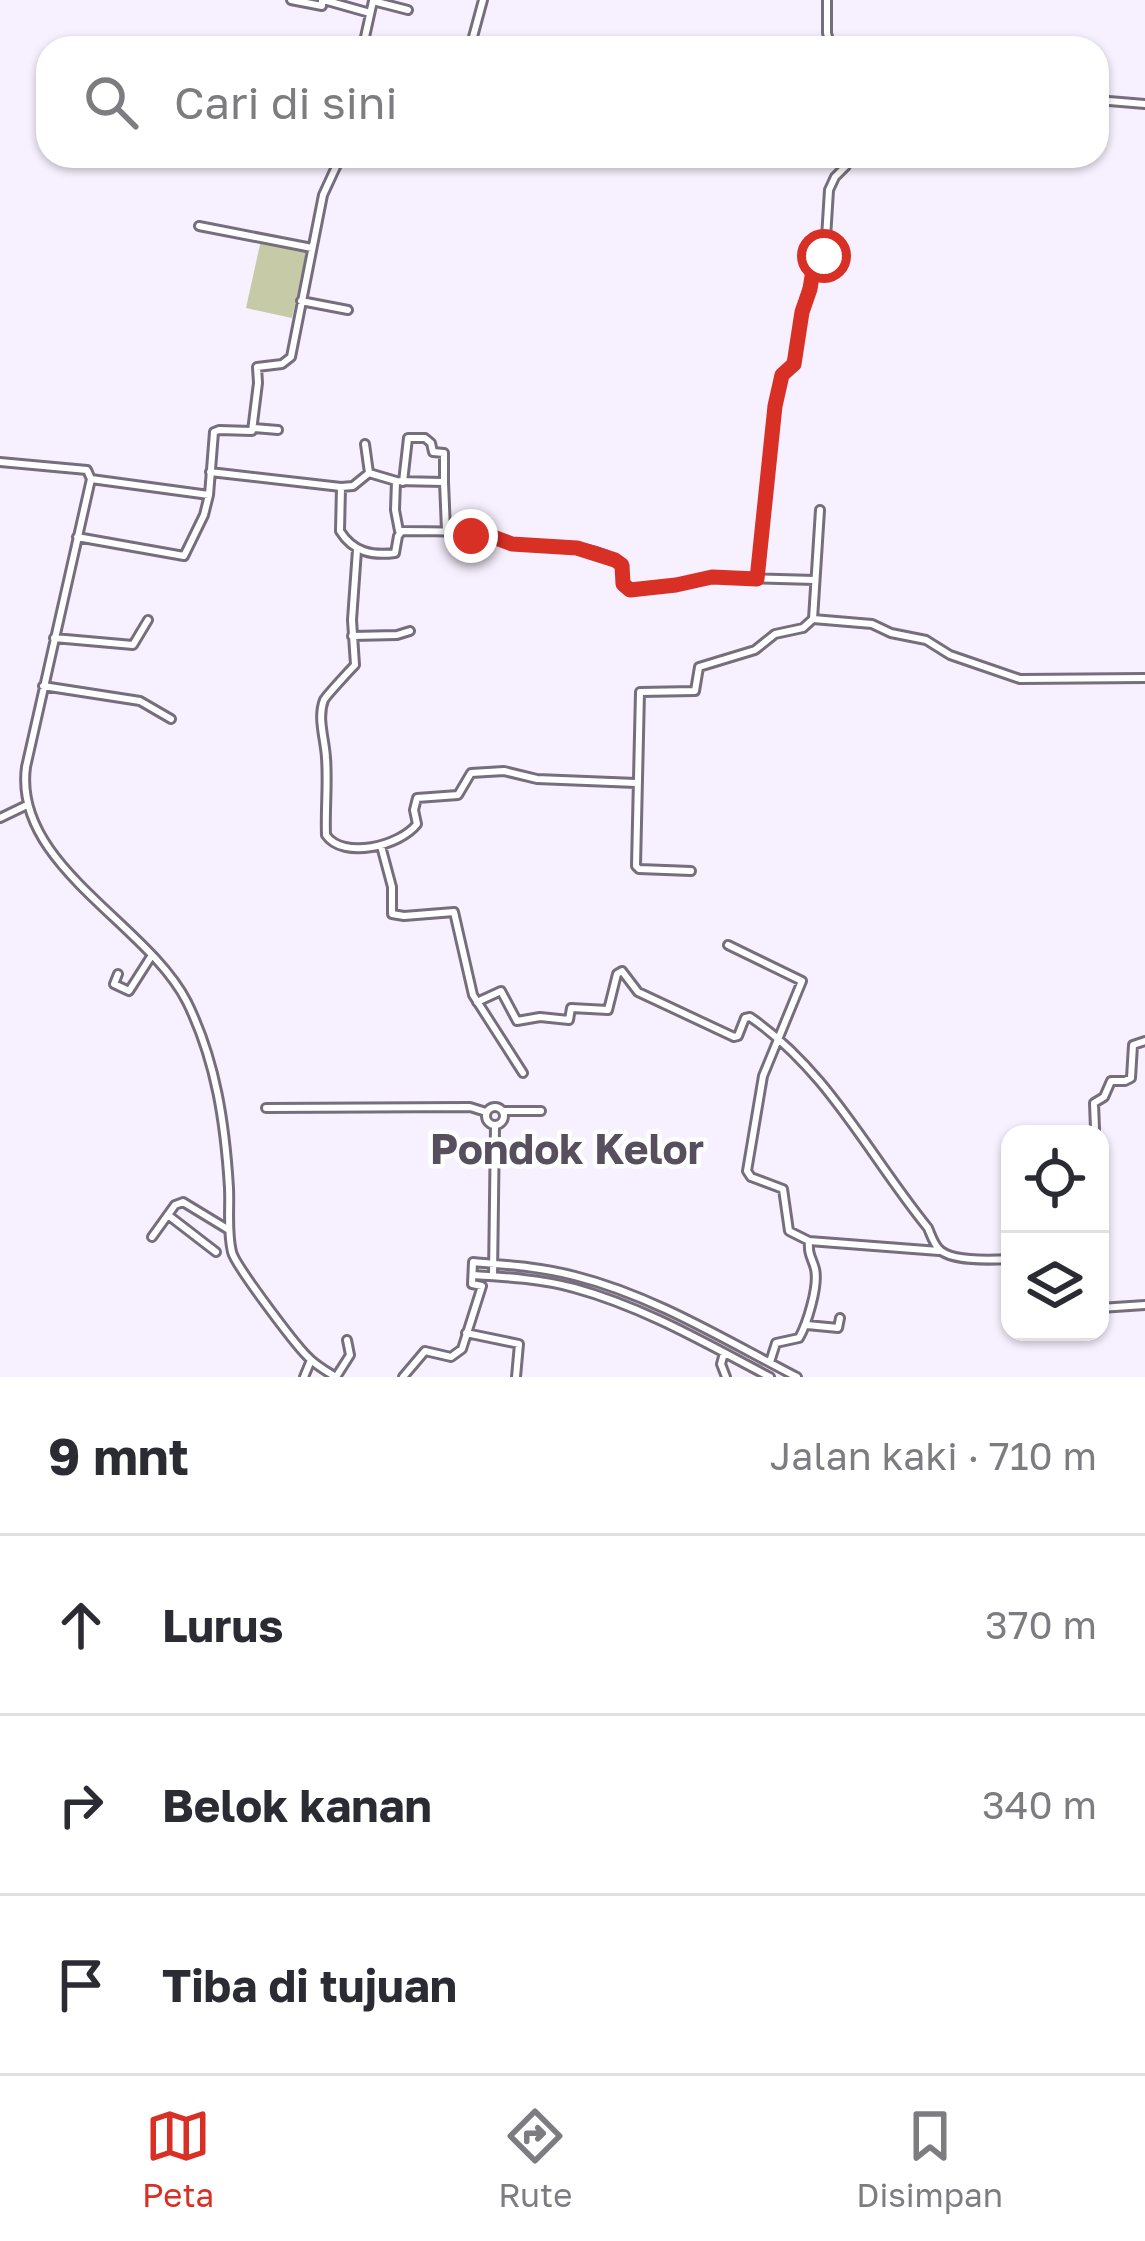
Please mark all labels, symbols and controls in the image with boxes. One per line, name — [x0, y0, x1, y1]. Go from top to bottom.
search box — [36, 36, 1109, 168]
icon: search — [78, 69, 144, 135]
text: Cari di sini — [174, 75, 398, 129]
route start — [797, 229, 851, 283]
route end — [444, 509, 498, 563]
district label: Pondok Kelor — [430, 1123, 704, 1173]
map controls — [1001, 1125, 1109, 1341]
button: locate — [1001, 1125, 1109, 1233]
button: layers — [1001, 1233, 1109, 1341]
text: 9 mnt — [48, 1425, 189, 1486]
text: Jalan kaki · 710 m — [770, 1432, 1097, 1479]
icon: ahead — [48, 1592, 114, 1658]
text: Lurus — [162, 1598, 284, 1652]
text: 370 m — [985, 1601, 1097, 1648]
icon: right — [48, 1772, 114, 1838]
text: Belok kanan — [162, 1778, 432, 1832]
text: 340 m — [982, 1781, 1097, 1828]
icon: arrive — [48, 1952, 114, 2018]
text: Tiba di tujuan — [162, 1958, 457, 2012]
tab: Peta — [142, 2103, 214, 2214]
tab: Rute — [498, 2103, 572, 2214]
tab: Disimpan — [856, 2103, 1003, 2214]

